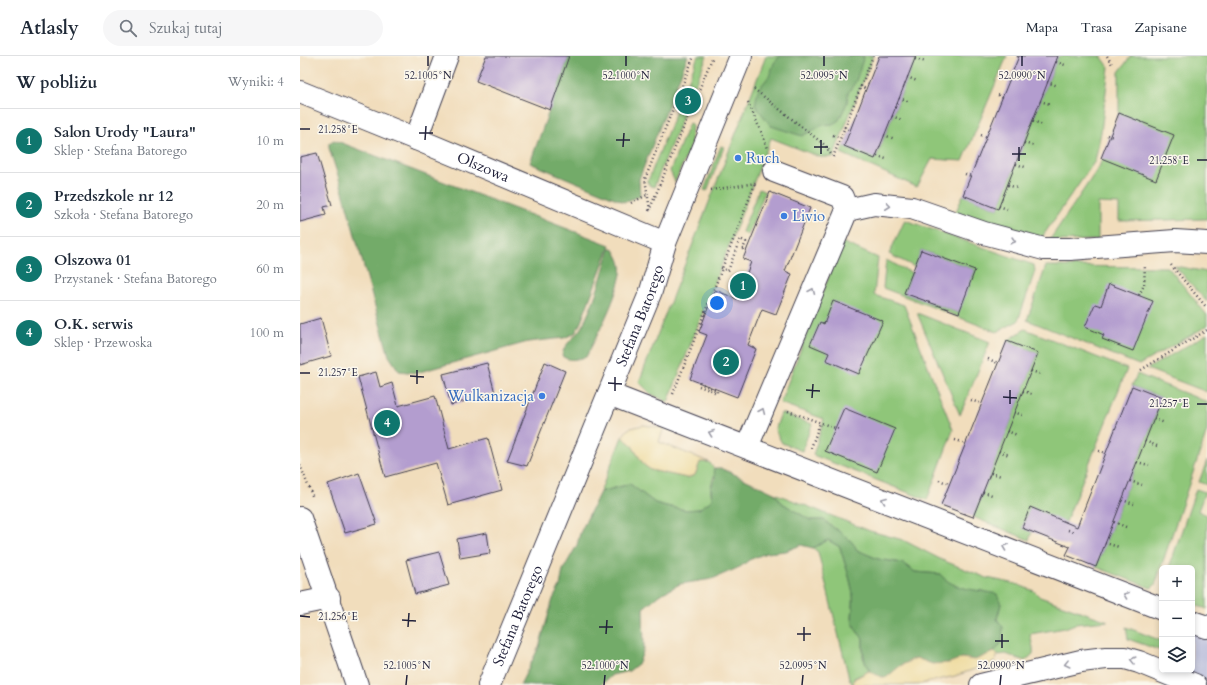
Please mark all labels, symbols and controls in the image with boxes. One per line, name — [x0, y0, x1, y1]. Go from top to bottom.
search box — [103, 10, 383, 46]
text: Atlasly — [20, 15, 79, 41]
icon: search — [117, 17, 139, 39]
text: Szukaj tutaj — [149, 18, 223, 38]
text: Mapa — [1026, 18, 1058, 37]
text: Trasa — [1080, 18, 1113, 37]
text: Zapisane — [1135, 18, 1187, 37]
text: 52.1005°N — [405, 69, 452, 83]
text: 52.1000°N — [603, 69, 650, 83]
text: 52.0995°N — [801, 69, 848, 83]
text: 52.0990°N — [999, 69, 1046, 83]
text: W pobliżu — [16, 71, 97, 94]
text: Wyniki: 4 — [228, 73, 284, 91]
pin: 3 — [675, 86, 701, 116]
text: Salon Urody "Laura" — [54, 122, 196, 142]
text: 21.258°E — [318, 123, 358, 137]
text: 1 — [26, 132, 32, 150]
text: 10 m — [256, 132, 284, 150]
text: Sklep · Stefana Batorego — [54, 142, 187, 160]
street label: Olszowa — [454, 147, 513, 187]
place label: Ruch — [746, 148, 780, 168]
marker: Ruch — [733, 153, 743, 163]
text: 21.258°E — [1149, 154, 1189, 168]
text: Przedszkole nr 12 — [54, 186, 173, 206]
text: 2 — [26, 196, 32, 214]
text: 20 m — [256, 196, 284, 214]
one-way arrow — [885, 201, 891, 210]
text: Szkoła · Stefana Batorego — [54, 206, 193, 224]
place label: Livio — [792, 206, 825, 226]
marker: Livio — [779, 211, 789, 221]
one-way arrow — [1009, 237, 1016, 245]
text: Olszowa 01 — [54, 250, 132, 270]
text: 3 — [26, 260, 32, 278]
text: 60 m — [256, 260, 284, 278]
street label: Stefana Batorego — [611, 262, 668, 370]
text: Przystanek · Stefana Batorego — [54, 270, 217, 288]
pin: 1 — [730, 271, 756, 301]
one-way arrow — [808, 287, 816, 294]
your location — [707, 293, 727, 313]
text: O.K. serwis — [54, 314, 133, 334]
text: 4 — [26, 324, 32, 342]
text: 100 m — [250, 324, 284, 342]
text: Sklep · Przewoska — [54, 334, 152, 352]
pin: 2 — [713, 347, 739, 377]
text: 21.257°E — [318, 366, 358, 380]
place label: Wulkanizacja — [446, 386, 535, 406]
marker: Wulkanizacja — [537, 391, 547, 401]
text: 21.257°E — [1149, 397, 1189, 411]
one-way arrow — [758, 407, 766, 414]
pin: 4 — [374, 408, 400, 438]
one-way arrow — [707, 430, 714, 438]
one-way arrow — [880, 497, 888, 505]
one-way arrow — [1001, 544, 1008, 552]
street label: Stefana Batorego — [488, 562, 547, 669]
map controls — [1159, 565, 1195, 673]
button: + — [1159, 565, 1195, 601]
one-way arrow — [1122, 591, 1129, 599]
button: − — [1159, 601, 1195, 637]
text: 21.256°E — [318, 610, 358, 624]
button: layers — [1159, 637, 1195, 673]
one-way arrow — [1130, 657, 1136, 665]
text: 52.1005°N — [384, 659, 431, 673]
text: 52.1000°N — [582, 659, 629, 673]
text: 52.0995°N — [780, 659, 827, 673]
text: 52.0990°N — [978, 659, 1025, 673]
one-way arrow — [1064, 660, 1071, 668]

